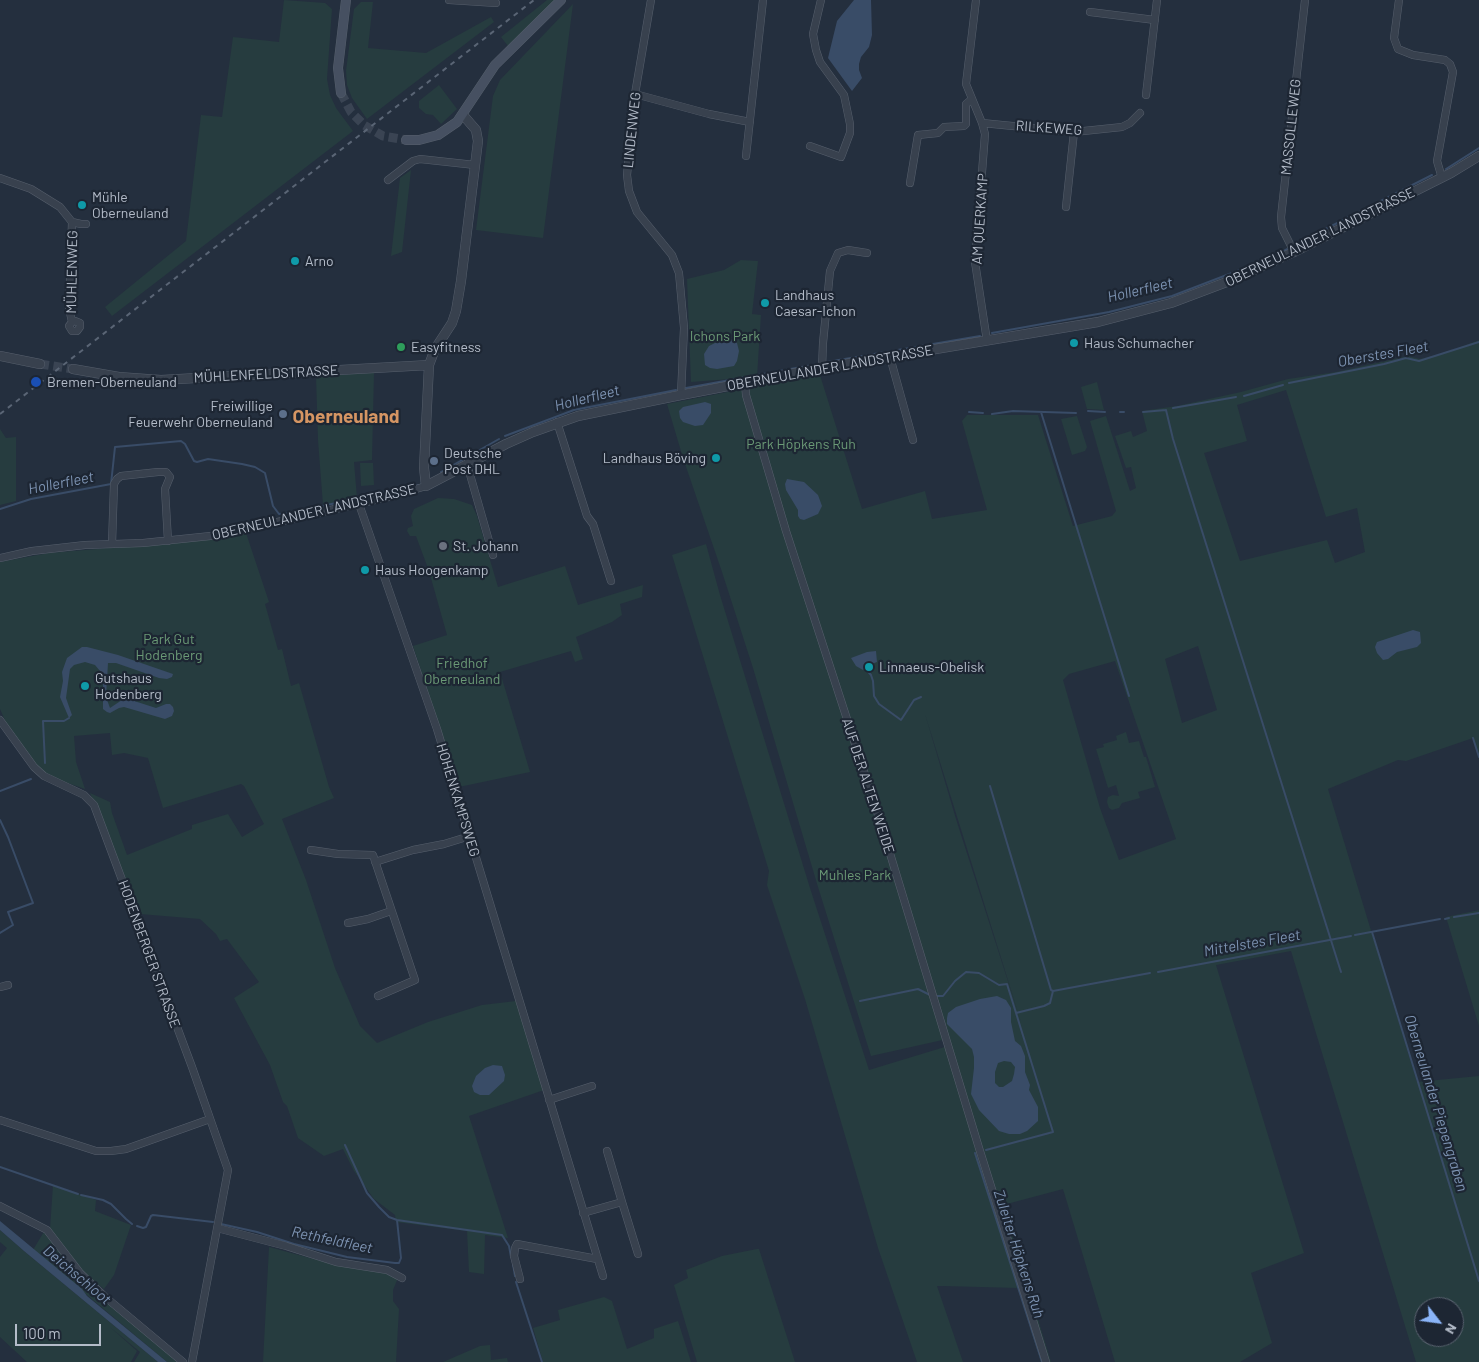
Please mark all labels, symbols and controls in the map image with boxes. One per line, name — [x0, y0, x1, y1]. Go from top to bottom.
street label: MASSOLLEWEG — [1278, 78, 1304, 176]
street label: LINDENWEG — [620, 91, 644, 169]
street label: RILKEWEG — [1015, 117, 1083, 139]
street label: AM QUERKAMP — [968, 173, 992, 265]
street label: OBERNEULANDER LANDSTRASSE — [1222, 184, 1418, 290]
place label: Mühle Oberneuland — [92, 189, 169, 222]
marker: Mühle Oberneuland — [76, 199, 88, 211]
street label: MÜHLENWEG — [63, 230, 81, 314]
place label: Arno — [305, 253, 334, 269]
marker: Arno — [289, 255, 301, 267]
water label: Hollerfleet — [1106, 274, 1174, 306]
place label: Landhaus Caesar-Ichon — [775, 287, 856, 320]
marker: Landhaus Caesar-Ichon — [759, 297, 771, 309]
park label: Ichons Park — [690, 328, 760, 344]
place label: Haus Schumacher — [1084, 335, 1194, 351]
marker: Haus Schumacher — [1068, 337, 1080, 349]
water label: Oberstes Fleet — [1336, 337, 1430, 371]
place label: Easyfitness — [411, 339, 481, 355]
marker: Easyfitness — [395, 341, 407, 353]
street label: OBERNEULANDER LANDSTRASSE — [726, 342, 934, 394]
street label: MÜHLENFELDSTRASSE — [193, 362, 339, 386]
place label: Bremen-Oberneuland — [47, 374, 177, 390]
marker: Bremen-Oberneuland — [29, 375, 43, 389]
water label: Hollerfleet — [553, 381, 621, 415]
place label: Freiwillige Feuerwehr Oberneuland — [128, 398, 273, 431]
district label: Oberneuland — [293, 406, 399, 428]
marker: Freiwillige Feuerwehr Oberneuland — [277, 408, 289, 420]
park label: Park Höpkens Ruh — [746, 436, 856, 452]
place label: Deutsche Post DHL — [444, 445, 502, 478]
place label: Landhaus Böving — [603, 450, 706, 466]
marker: Landhaus Böving — [710, 452, 722, 464]
marker: Deutsche Post DHL — [428, 455, 440, 467]
water label: Hollerfleet — [27, 468, 95, 498]
street label: OBERNEULANDER LANDSTRASSE — [210, 480, 418, 544]
place label: St. Johann — [453, 538, 518, 554]
marker: St. Johann — [437, 540, 449, 552]
place label: Haus Hoogenkamp — [375, 562, 489, 578]
marker: Haus Hoogenkamp — [359, 564, 371, 576]
park label: Park Gut Hodenberg — [136, 631, 202, 664]
park label: Friedhof Oberneuland — [424, 655, 500, 688]
place label: Linnaeus-Obelisk — [879, 659, 984, 675]
marker: Linnaeus-Obelisk — [863, 661, 875, 673]
place label: Gutshaus Hodenberg — [95, 670, 162, 702]
marker: Gutshaus Hodenberg — [79, 680, 91, 692]
street label: AUF DER ALTEN WEIDE — [838, 716, 898, 856]
street label: HOHENKAMPSWEG — [433, 741, 483, 859]
park label: Muhles Park — [819, 867, 891, 883]
street label: HODENBERGER STRASSE — [114, 878, 184, 1030]
water label: Mittelstes Fleet — [1202, 926, 1302, 960]
water label: Oberneulander Piepengraben — [1400, 1012, 1472, 1194]
water label: Zuleiter Höpkens Ruh — [990, 1187, 1048, 1321]
water label: Rethfeldfleet — [290, 1223, 374, 1257]
water label: Deichschloot — [40, 1242, 114, 1308]
north arrow — [1414, 1297, 1464, 1347]
scale bar — [18, 1314, 104, 1346]
text: N — [1442, 1321, 1461, 1338]
text: 100 m — [23, 1324, 61, 1342]

